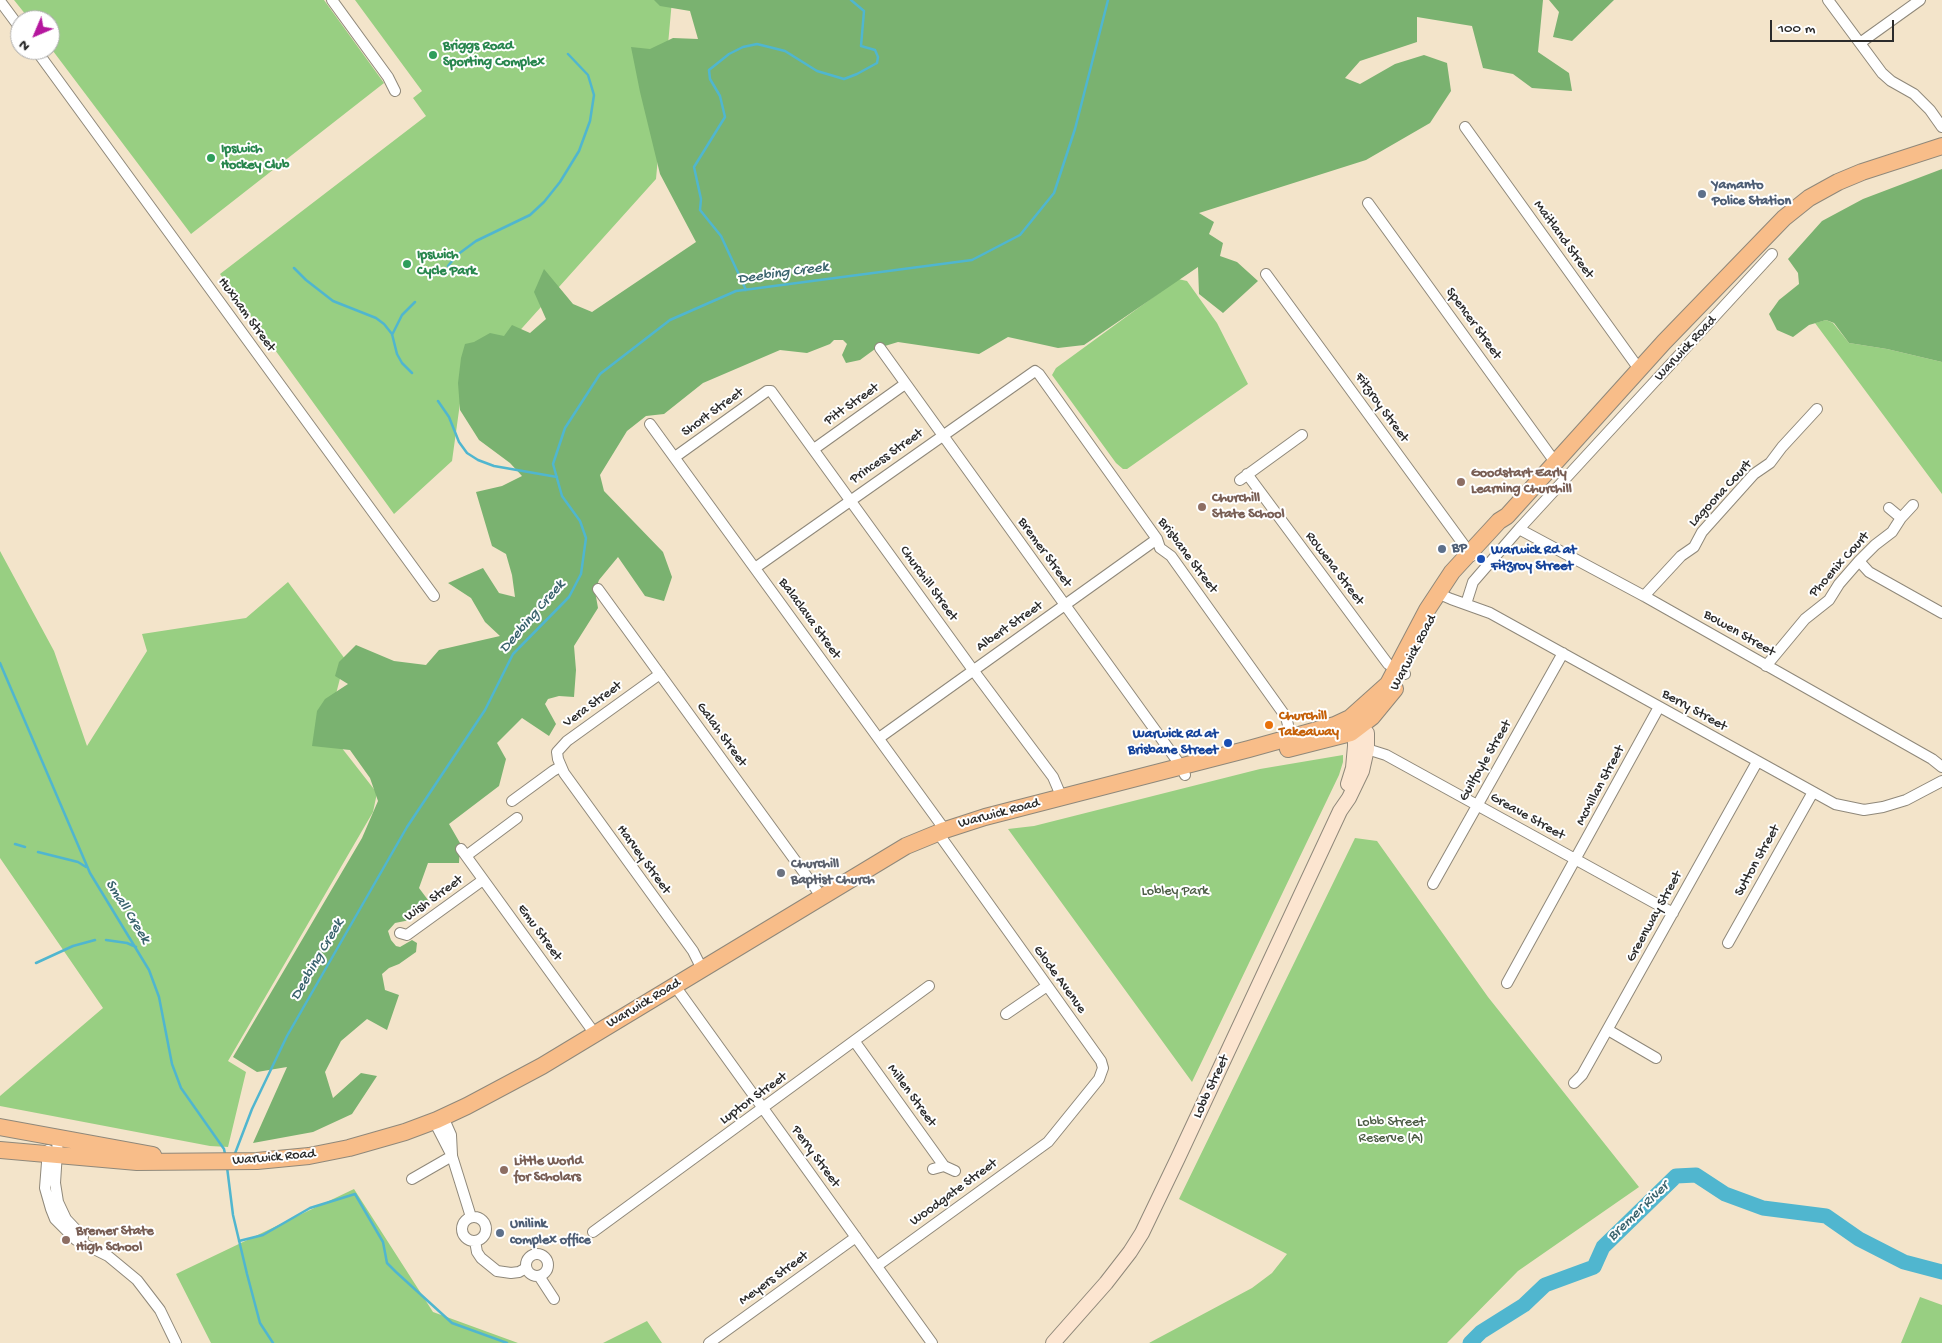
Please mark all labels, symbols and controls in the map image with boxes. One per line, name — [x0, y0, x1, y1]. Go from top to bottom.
north arrow — [10, 10, 60, 60]
scale bar — [1772, 10, 1896, 42]
text: 100 m — [1778, 20, 1815, 38]
text: N — [16, 36, 34, 55]
place label: Briggs Road Sporting Complex — [443, 39, 545, 72]
marker: Briggs Road Sporting Complex — [427, 49, 439, 61]
place label: Ipswich Hockey Club — [221, 142, 289, 174]
marker: Ipswich Hockey Club — [205, 152, 217, 164]
place label: Yamanto Police Station — [1712, 178, 1791, 210]
marker: Yamanto Police Station — [1696, 188, 1708, 200]
street label: Maitland Street — [1529, 198, 1597, 282]
place label: Ipswich Cycle Park — [417, 248, 477, 280]
marker: Ipswich Cycle Park — [401, 258, 413, 270]
water label: Deebing Creek — [737, 259, 829, 289]
street label: Huxham Street — [213, 275, 279, 355]
street label: Spencer Street — [1441, 285, 1505, 363]
street label: Warwick Road — [1651, 313, 1721, 385]
street label: Fitzroy Street — [1350, 370, 1412, 446]
street label: Pitt Street — [821, 380, 883, 430]
street label: Short Street — [679, 385, 747, 441]
street label: Princess Street — [847, 426, 927, 488]
street label: Lagoona Court — [1686, 457, 1756, 531]
place label: Goodstart Early Learning Churchill — [1471, 466, 1572, 498]
marker: Goodstart Early Learning Churchill — [1455, 476, 1467, 488]
place label: Churchill State School — [1212, 491, 1285, 524]
marker: Churchill State School — [1196, 501, 1208, 513]
street label: Bremer Street — [1013, 515, 1075, 591]
street label: Brisbane Street — [1153, 515, 1221, 597]
street label: Rowena Street — [1301, 529, 1367, 609]
street label: Phoenix Court — [1806, 529, 1874, 601]
place label: BP — [1452, 541, 1467, 557]
street label: Churchill Street — [895, 543, 961, 625]
marker: BP — [1436, 543, 1448, 555]
place label: Warwick Rd at Fitzroy Street — [1491, 543, 1576, 576]
marker: Warwick Rd at Fitzroy Street — [1475, 553, 1487, 565]
street label: Balaclava Street — [774, 575, 844, 663]
water label: Deebing Creek — [496, 577, 570, 657]
street label: Albert Street — [974, 598, 1046, 656]
street label: Bowen Street — [1700, 607, 1778, 661]
street label: Warwick Road — [1387, 612, 1441, 694]
street label: Vera Street — [560, 678, 626, 732]
street label: Berry Street — [1659, 686, 1729, 736]
street label: Galah Street — [692, 699, 750, 771]
place label: Churchill Takeaway — [1279, 709, 1339, 742]
street label: Guilfoyle Street — [1456, 717, 1516, 805]
marker: Churchill Takeaway — [1263, 719, 1275, 731]
place label: Warwick Rd at Brisbane Street — [1128, 727, 1218, 760]
marker: Warwick Rd at Brisbane Street — [1222, 737, 1234, 749]
street label: McMillan Street — [1573, 743, 1629, 829]
street label: Greave Street — [1487, 790, 1567, 844]
street label: Warwick Road — [957, 795, 1041, 833]
street label: Harvey Street — [612, 822, 674, 898]
street label: Sutton Street — [1731, 822, 1785, 900]
place label: Churchill Baptist Church — [791, 857, 875, 890]
marker: Churchill Baptist Church — [775, 867, 787, 879]
street label: Greenway Street — [1623, 869, 1687, 965]
street label: Wish Street — [401, 872, 467, 926]
water label: Small Creek — [100, 877, 154, 947]
park label: Lobley Park — [1142, 884, 1208, 900]
street label: Emu Street — [513, 901, 565, 965]
water label: Deebing Creek — [287, 916, 349, 1004]
street label: Glode Avenue — [1029, 943, 1089, 1017]
street label: Warwick Road — [604, 975, 684, 1033]
street label: Lobb Street — [1190, 1053, 1234, 1121]
street label: Millen Street — [883, 1061, 939, 1131]
street label: Lupton Street — [717, 1069, 791, 1129]
park label: Lobb Street Reserve (A) — [1357, 1115, 1425, 1148]
street label: Perry Street — [787, 1123, 843, 1191]
street label: Warwick Road — [232, 1146, 316, 1170]
place label: Little World for Scholars — [514, 1154, 583, 1186]
street label: Woodgate Street — [907, 1156, 1001, 1230]
marker: Little World for Scholars — [498, 1164, 510, 1176]
water label: Bremer River — [1604, 1178, 1674, 1246]
place label: Unilink complex office — [510, 1217, 591, 1250]
place label: Bremer State High School — [76, 1224, 154, 1256]
marker: Unilink complex office — [494, 1227, 506, 1239]
marker: Bremer State High School — [60, 1234, 72, 1246]
street label: Meyers Street — [736, 1248, 812, 1310]

